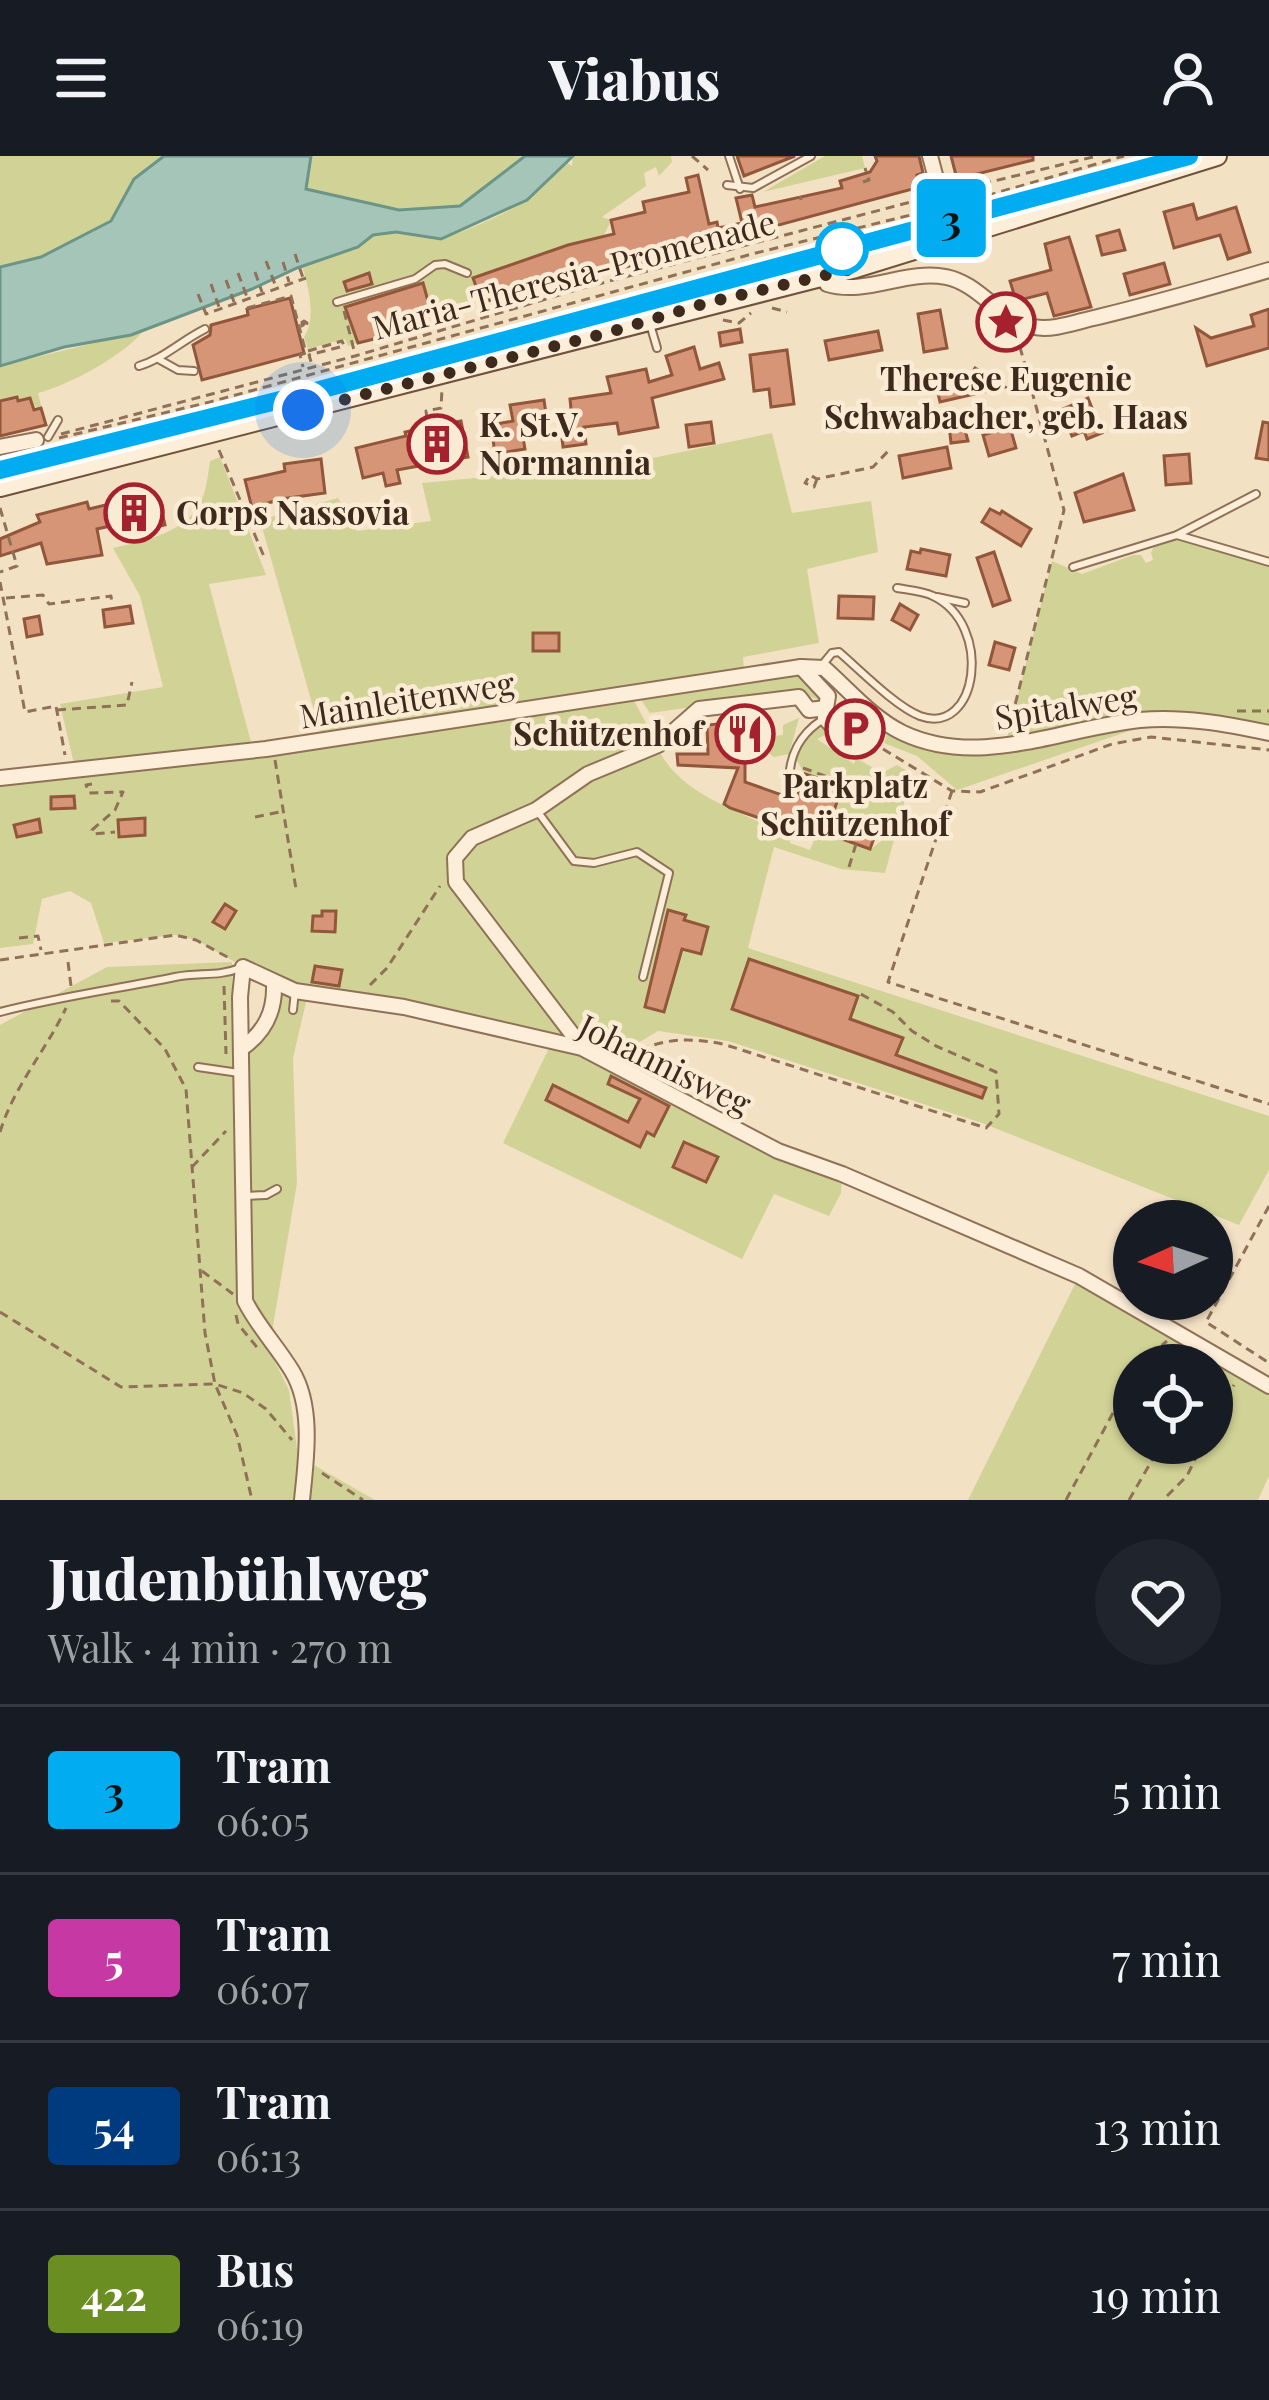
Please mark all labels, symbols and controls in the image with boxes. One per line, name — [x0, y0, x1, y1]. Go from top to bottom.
text: Viabus — [549, 42, 720, 114]
icon: menu — [48, 45, 114, 111]
icon: person — [1155, 45, 1221, 111]
line badge: 3 — [912, 179, 990, 257]
text: 3 — [941, 190, 961, 246]
street label: Maria-Theresia-Promenade — [367, 198, 780, 348]
unlabelled marker — [817, 224, 867, 274]
place icon: Therese Eugenie Schwabacher, geb. Haas — [975, 291, 1037, 353]
place label: Therese Eugenie Schwabacher, geb. Haas — [824, 355, 1188, 437]
your location — [273, 380, 333, 440]
place label: K. St.V. Normannia — [479, 401, 651, 483]
building icon: K. St.V. Normannia — [406, 413, 468, 475]
building icon: Corps Nassovia — [103, 482, 165, 544]
place label: Corps Nassovia — [176, 489, 409, 533]
street label: Mainleitenweg — [296, 659, 518, 737]
street label: Spitalweg — [991, 672, 1141, 738]
parking icon: Parkplatz Schützenhof — [824, 698, 886, 760]
restaurant icon: Schützenhof — [714, 703, 776, 765]
place label: Schützenhof — [513, 710, 706, 754]
place label: Parkplatz Schützenhof — [760, 762, 953, 844]
street label: Johannisweg — [571, 1002, 760, 1124]
north arrow — [1113, 1200, 1233, 1320]
map controls — [1113, 1200, 1233, 1464]
button: locate — [1113, 1344, 1233, 1464]
text: Judenbühlweg — [48, 1538, 429, 1614]
button: heart — [1095, 1539, 1221, 1665]
text: Walk · 4 min · 270 m — [48, 1621, 392, 1673]
text: Tram — [216, 1734, 331, 1794]
text: 5 min — [1112, 1760, 1221, 1820]
text: 3 — [104, 1762, 124, 1818]
text: 06:05 — [216, 1794, 310, 1846]
text: Tram — [216, 1902, 331, 1962]
text: 7 min — [1112, 1928, 1221, 1988]
text: 5 — [104, 1930, 124, 1986]
text: 06:07 — [216, 1962, 309, 2014]
text: Tram — [216, 2070, 331, 2130]
text: 13 min — [1094, 2096, 1221, 2156]
text: 54 — [93, 2098, 135, 2154]
text: 06:13 — [216, 2130, 301, 2182]
text: Bus — [216, 2238, 294, 2298]
text: 19 min — [1090, 2264, 1221, 2324]
text: 422 — [81, 2266, 147, 2322]
text: 06:19 — [216, 2298, 304, 2350]

